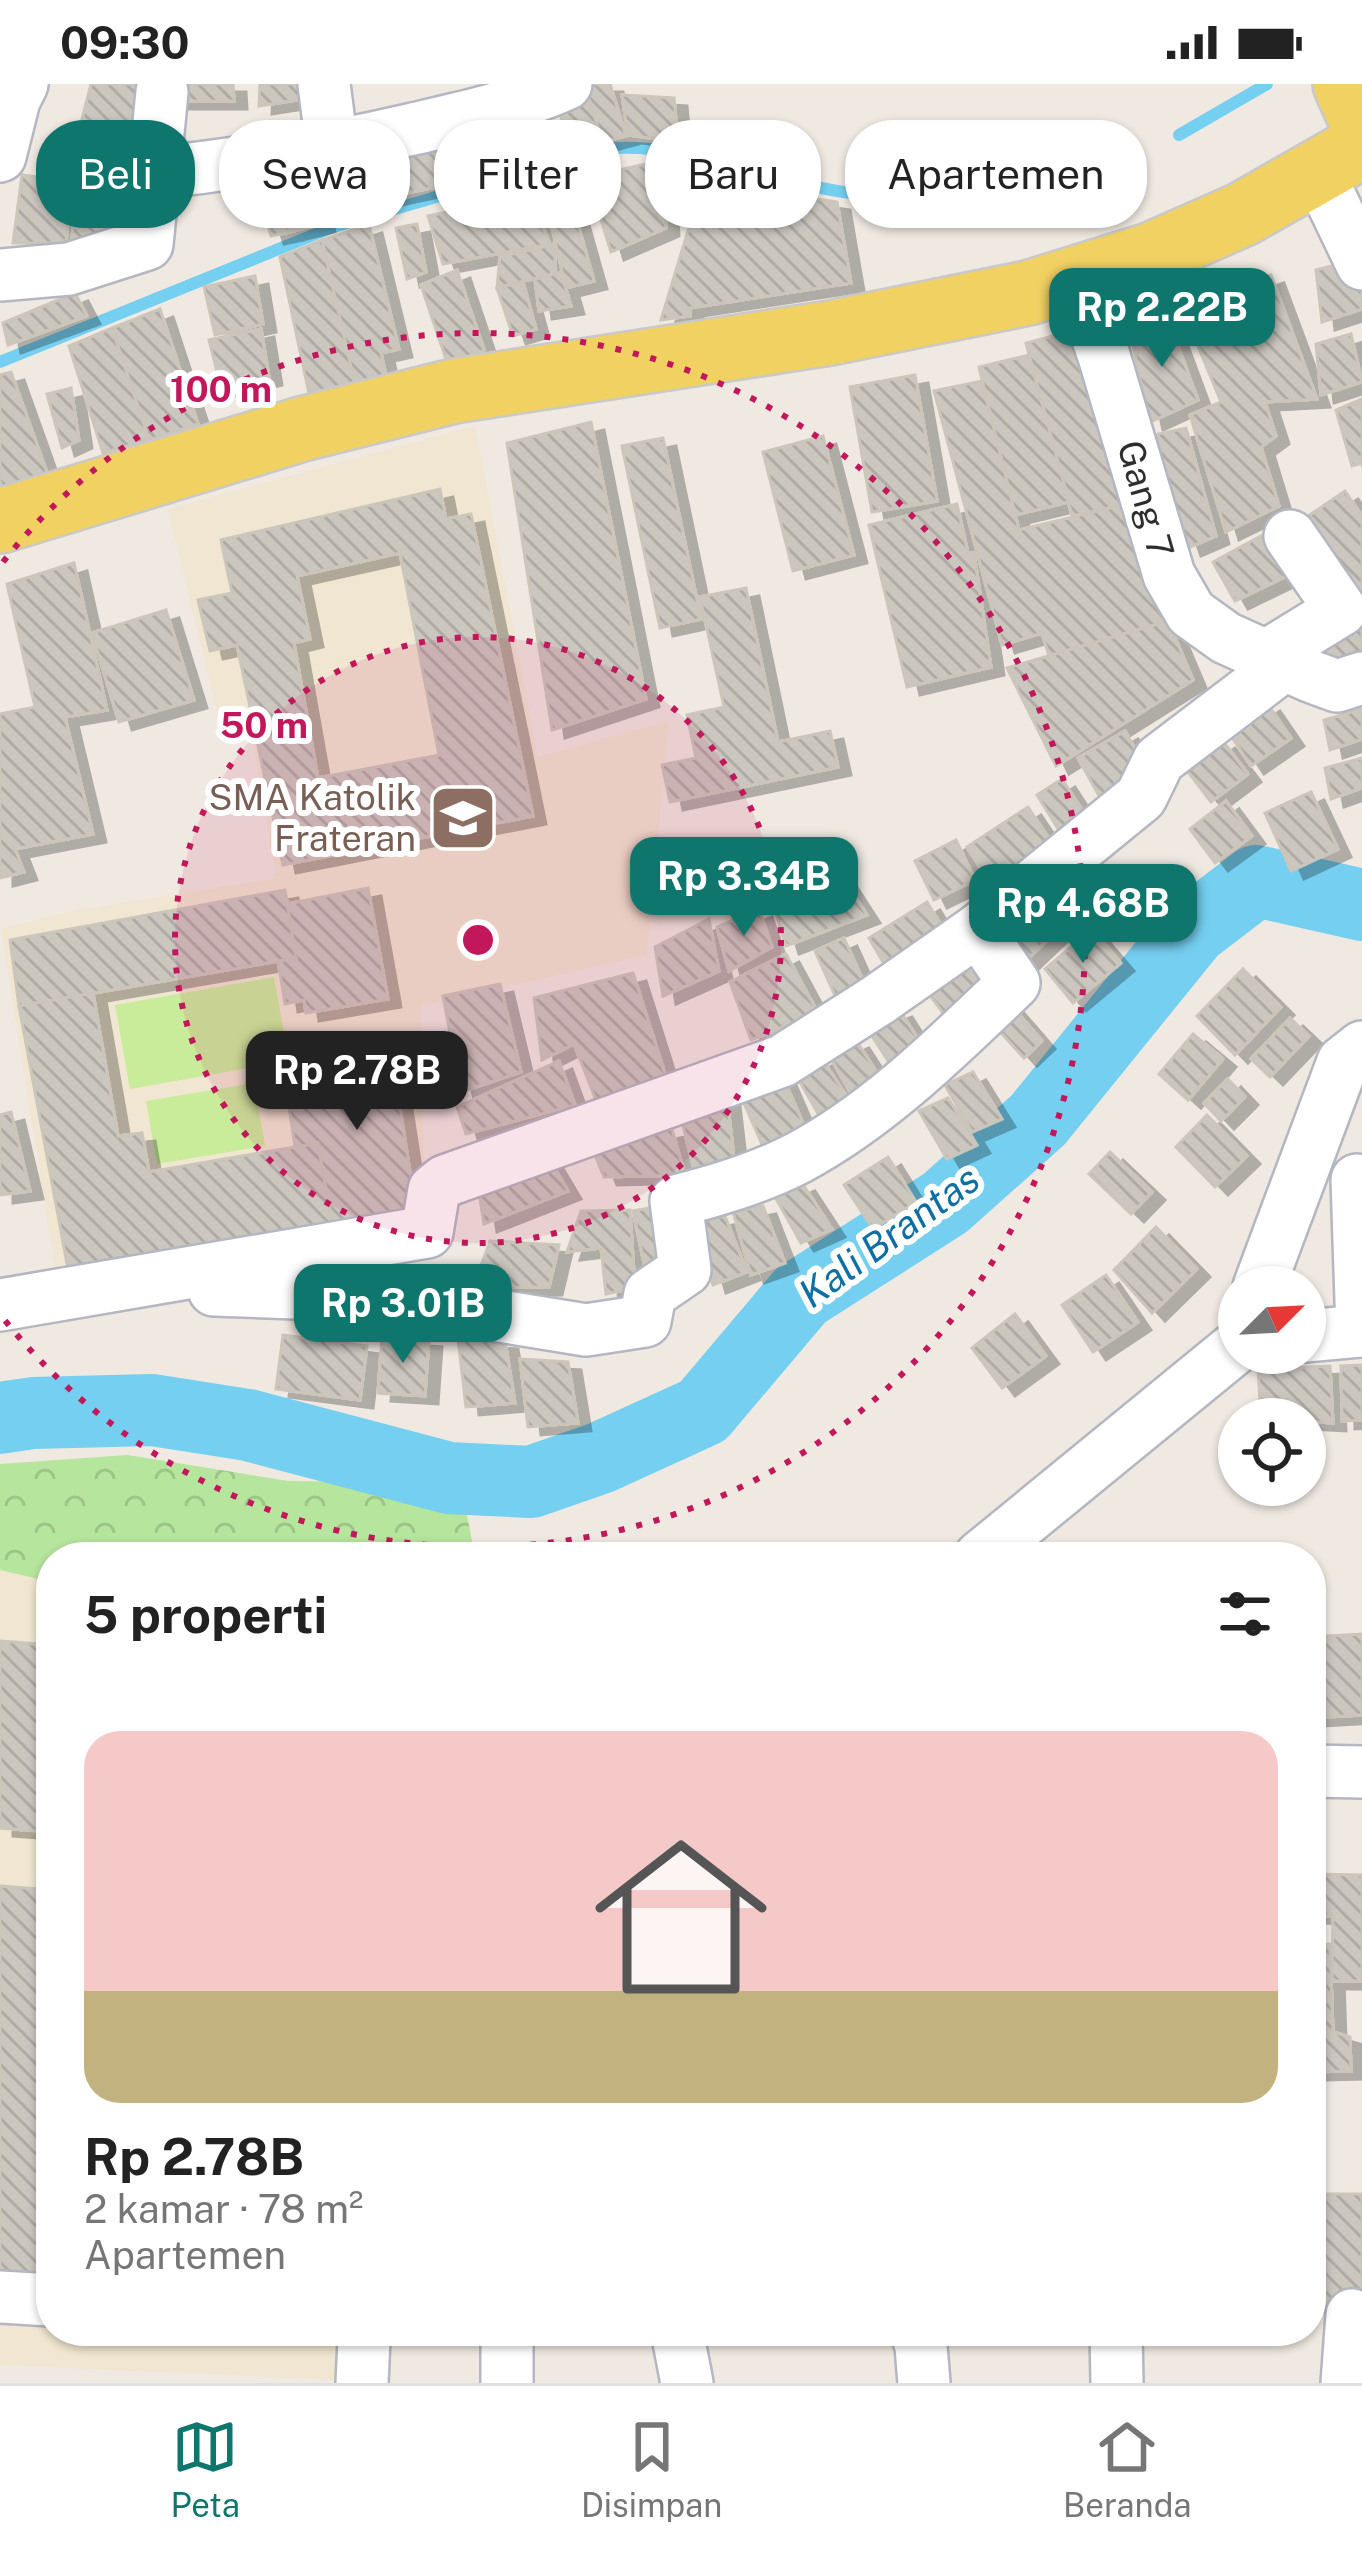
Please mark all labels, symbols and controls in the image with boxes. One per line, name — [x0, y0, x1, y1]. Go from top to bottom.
text: 09:30 — [60, 16, 189, 69]
chip: Beli — [36, 120, 195, 228]
chip: Sewa — [219, 120, 410, 228]
chip: Filter — [434, 120, 621, 228]
chip: Baru — [645, 120, 821, 228]
chip: Apartemen — [845, 120, 1147, 228]
pin: Rp 2.22B — [1038, 268, 1286, 370]
text: Rp 2.22B — [1076, 284, 1248, 330]
text: 100 m — [170, 368, 272, 410]
street label: Gang 7 — [1109, 436, 1183, 562]
text: 50 m — [220, 704, 308, 746]
place label: SMA Katolik Frateran — [208, 776, 416, 859]
school or university icon: SMA Katolik Frateran — [428, 783, 498, 853]
pin: Rp 3.34B — [620, 837, 868, 939]
text: Rp 3.34B — [657, 853, 831, 899]
pin: Rp 4.68B — [959, 864, 1207, 966]
text: Rp 4.68B — [996, 880, 1170, 926]
centre of rings — [457, 919, 499, 961]
pin: Rp 2.78B — [233, 1031, 481, 1133]
text: Rp 2.78B — [273, 1047, 441, 1093]
water label: Kali Brantas — [790, 1155, 988, 1317]
pin: Rp 3.01B — [279, 1264, 527, 1366]
north arrow — [1218, 1266, 1326, 1374]
map controls — [1218, 1266, 1326, 1506]
text: Rp 3.01B — [321, 1280, 485, 1326]
button: locate — [1218, 1398, 1326, 1506]
icon: filters — [1212, 1581, 1278, 1647]
text: 5 properti — [84, 1585, 327, 1644]
icon: home — [573, 1809, 789, 2025]
text: Rp 2.78B — [84, 2127, 304, 2186]
text: 2 kamar · 78 m² — [84, 2186, 363, 2232]
text: Apartemen — [84, 2232, 286, 2278]
tab: Peta — [170, 2414, 240, 2524]
tab: Disimpan — [581, 2414, 722, 2524]
tab: Beranda — [1063, 2414, 1192, 2524]

